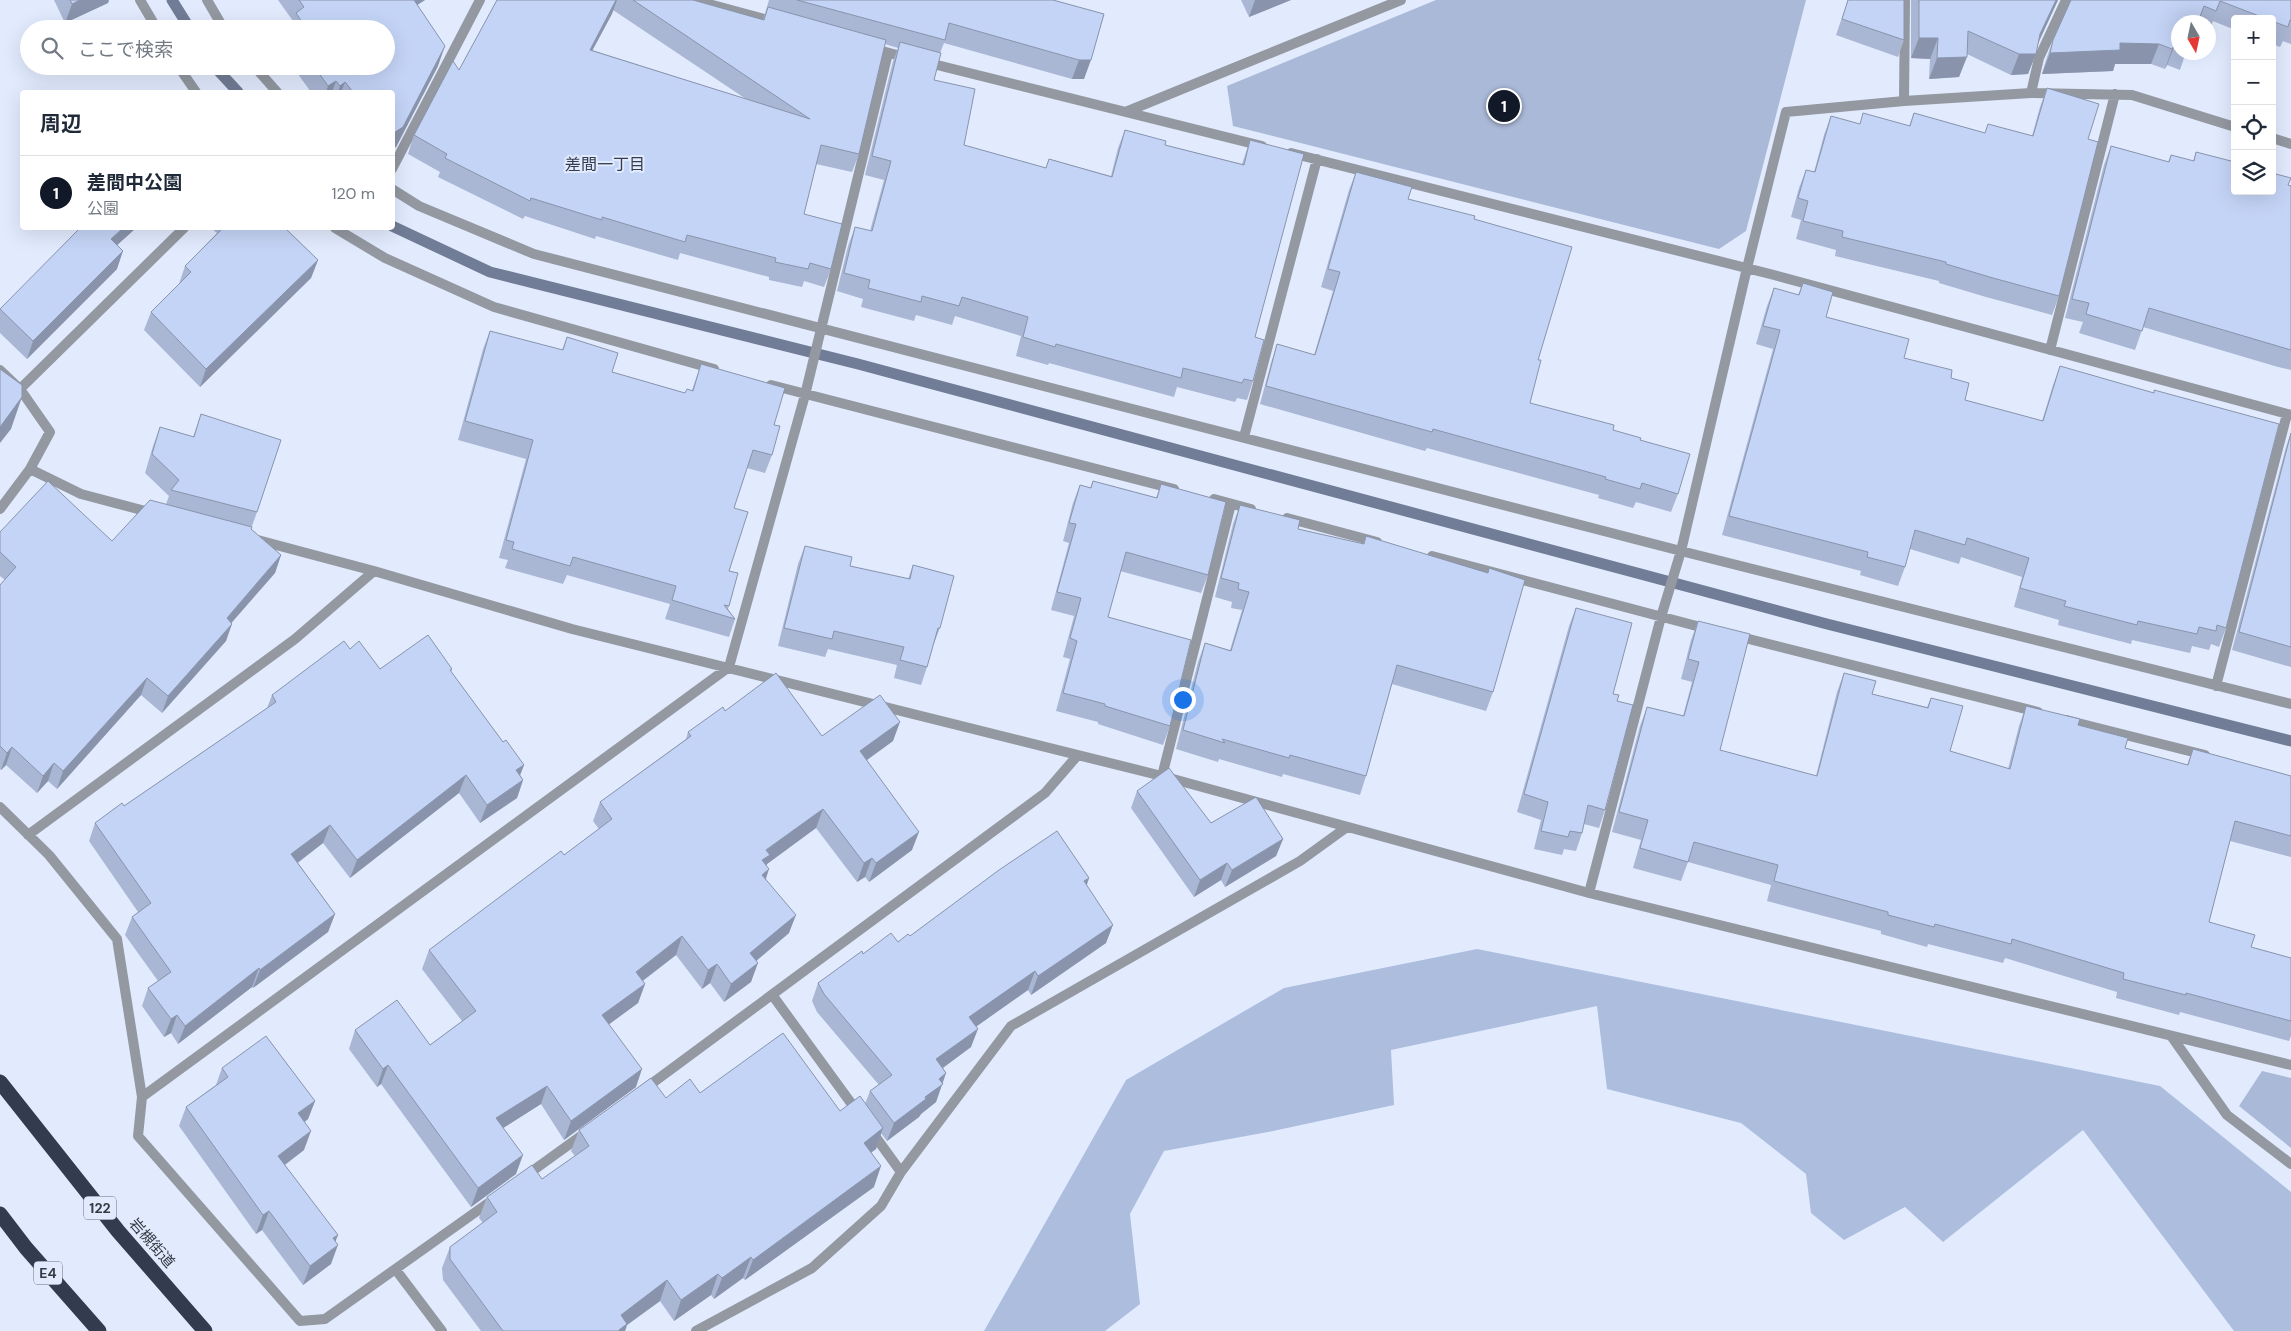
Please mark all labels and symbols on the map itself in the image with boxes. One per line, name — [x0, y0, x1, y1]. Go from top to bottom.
north arrow — [2171, 15, 2216, 60]
pin: 1 — [1488, 87, 1520, 125]
district label: 差間一丁目 — [565, 154, 645, 175]
your location — [1170, 687, 1196, 713]
road number: 122 — [84, 1196, 116, 1220]
street label: 岩槻街道 — [125, 1214, 179, 1272]
road number: E4 — [34, 1262, 62, 1284]

